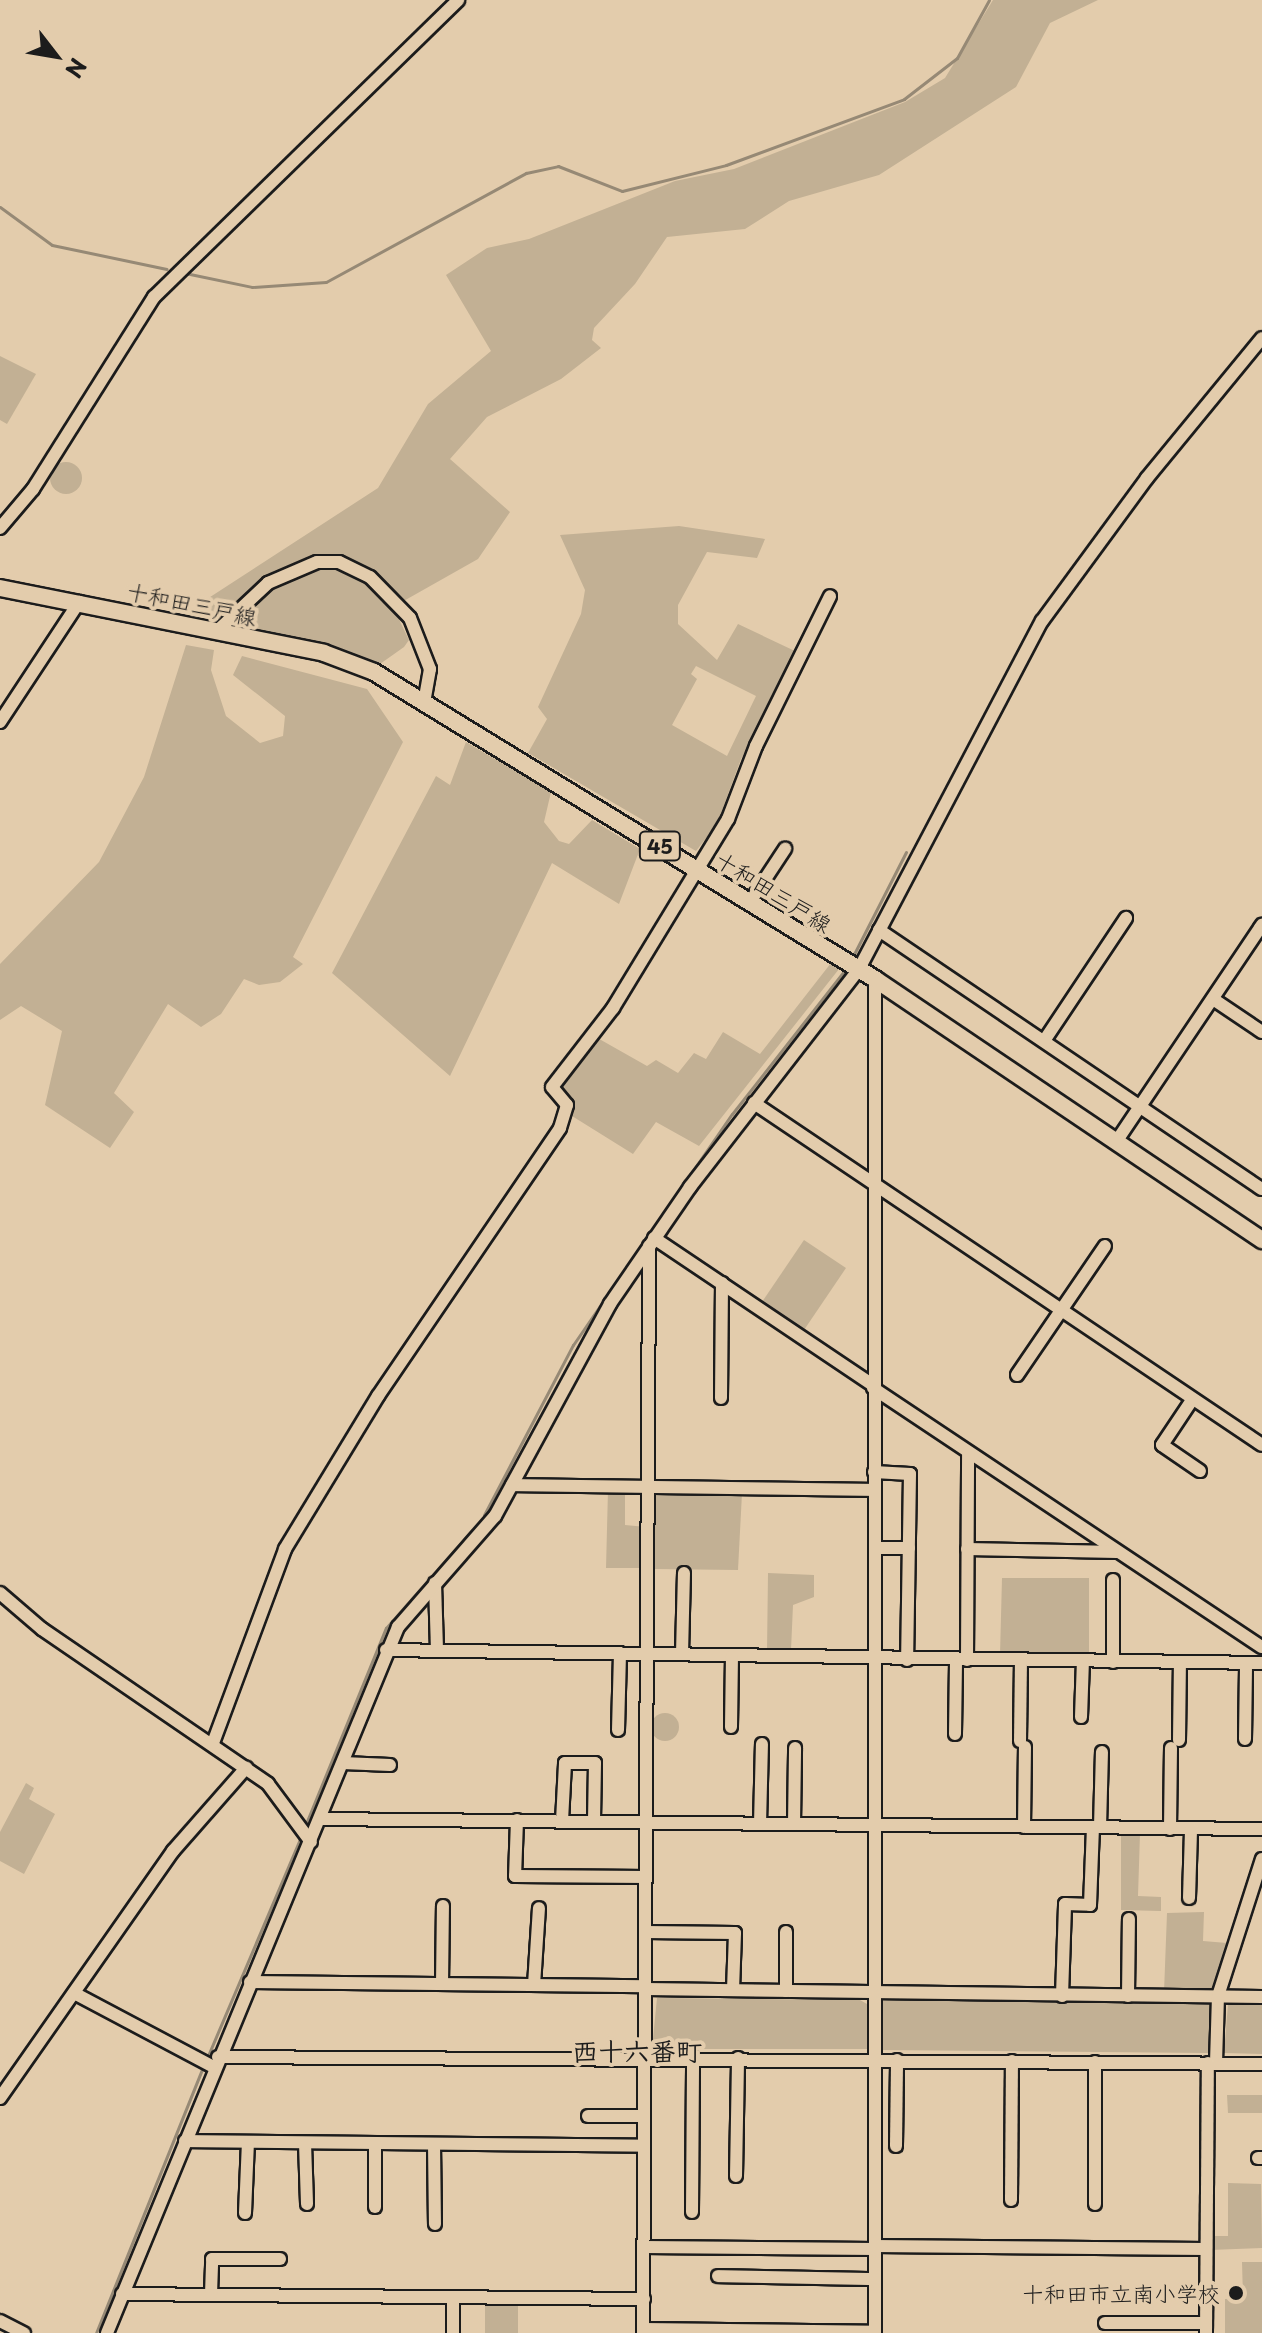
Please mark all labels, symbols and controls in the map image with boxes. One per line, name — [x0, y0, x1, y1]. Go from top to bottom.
north arrow — [16, 16, 96, 96]
text: N — [58, 53, 96, 85]
street label: 十和田三戸線 — [125, 576, 259, 630]
road number: 45 — [638, 830, 682, 862]
street label: 十和田三戸線 — [711, 845, 837, 937]
district label: 西十六番町 — [572, 2035, 702, 2067]
place label: 十和田市立南小学校 — [1022, 2280, 1220, 2306]
marker: 十和田市立南小学校 — [1227, 2284, 1245, 2302]

